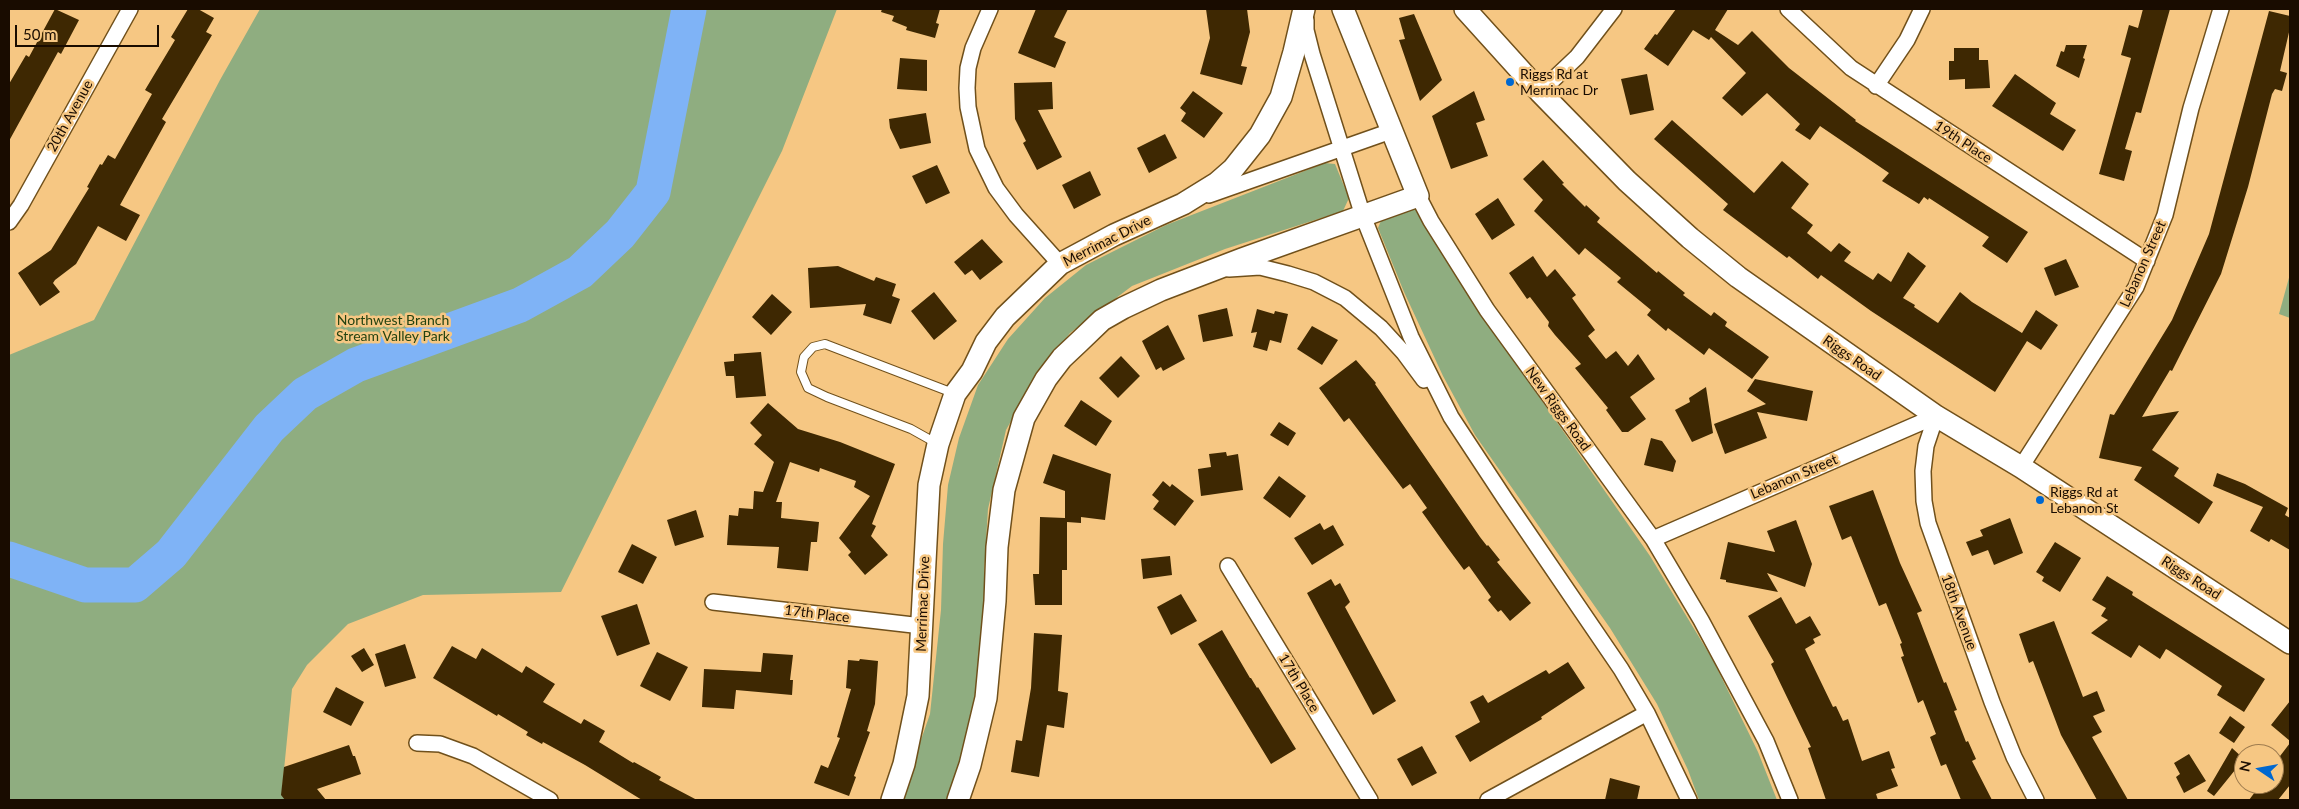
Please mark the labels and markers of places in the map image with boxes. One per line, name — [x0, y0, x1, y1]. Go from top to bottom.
place label: Riggs Rd at Merrimac Dr — [1520, 66, 1598, 98]
marker: Riggs Rd at Merrimac Dr — [1504, 76, 1516, 88]
place label: Riggs Rd at Lebanon St — [2050, 484, 2118, 516]
marker: Riggs Rd at Lebanon St — [2034, 494, 2046, 506]

